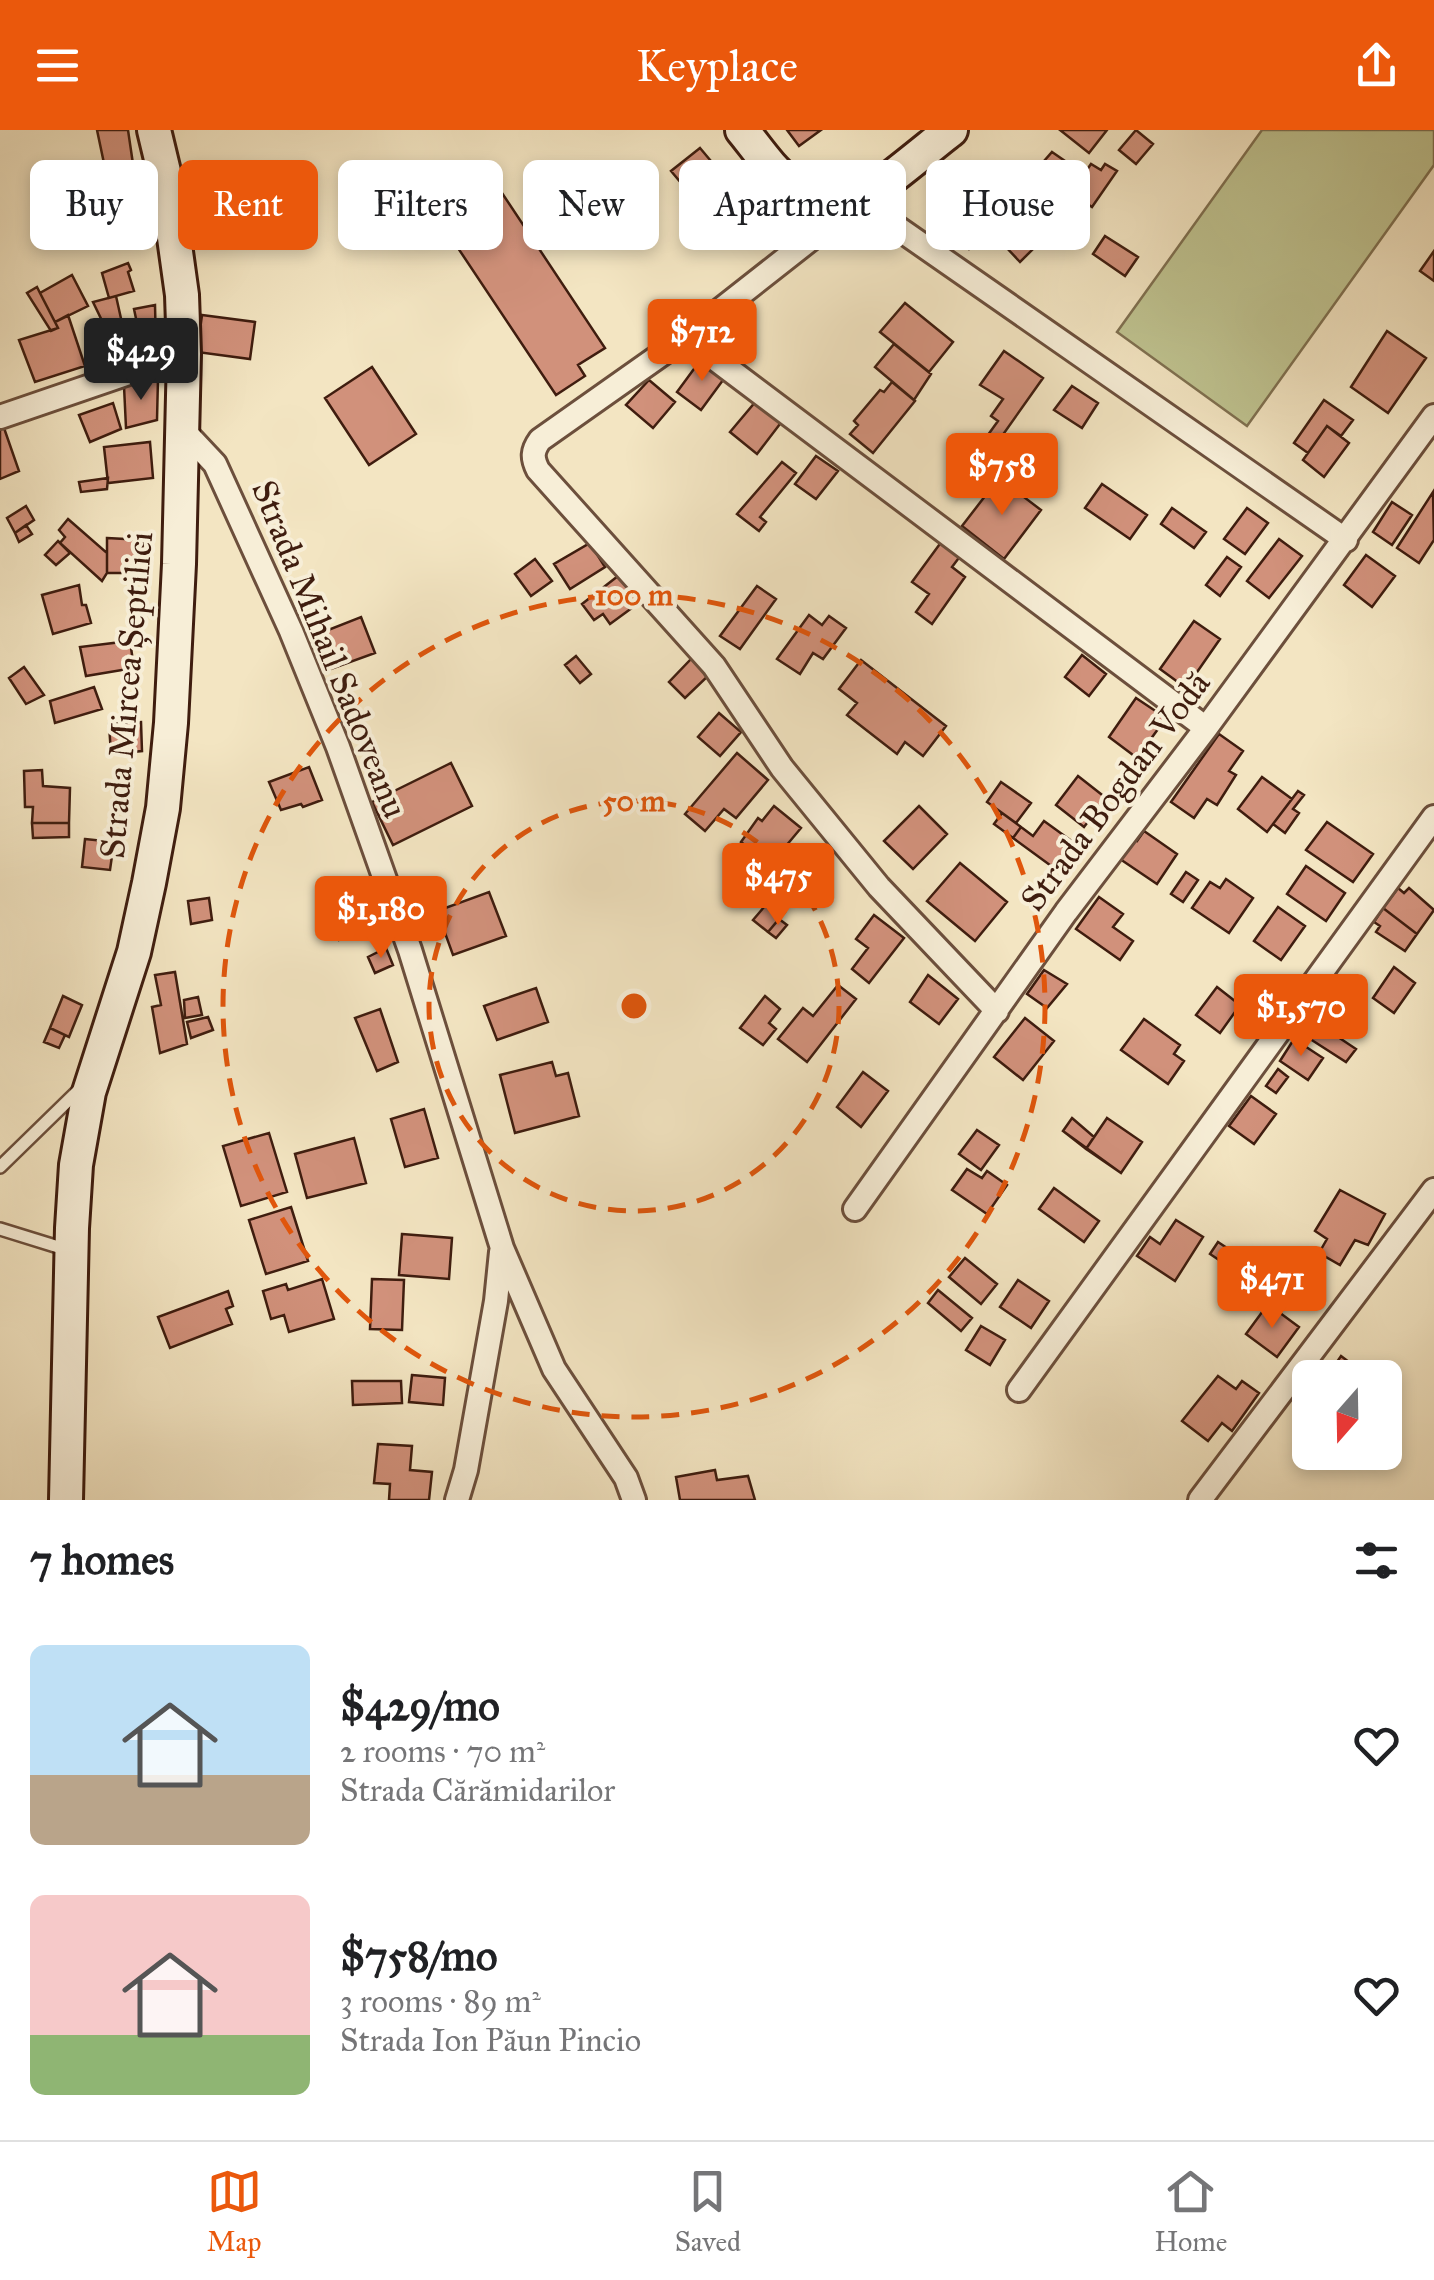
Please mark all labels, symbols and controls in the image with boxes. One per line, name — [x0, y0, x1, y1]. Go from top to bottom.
icon: menu — [30, 38, 85, 93]
text: Keyplace — [636, 38, 798, 93]
icon: share — [1349, 38, 1404, 93]
chip: Buy — [30, 160, 158, 250]
chip: Rent — [178, 160, 318, 250]
chip: Filters — [338, 160, 503, 250]
chip: New — [523, 160, 659, 250]
chip: Apartment — [679, 160, 906, 250]
chip: House — [926, 160, 1090, 250]
pin: $712 — [643, 299, 761, 384]
text: $712 — [670, 312, 734, 351]
pin: $429 — [82, 318, 200, 403]
text: $429 — [106, 331, 176, 370]
pin: $758 — [943, 433, 1061, 518]
text: $758 — [968, 446, 1036, 485]
street label: Strada Mihail Sadoveanu — [242, 474, 417, 824]
street label: Strada Mircea Șeptilici — [91, 529, 162, 860]
text: 100 m — [595, 577, 674, 613]
street label: Strada Bogdan Vodă — [1011, 663, 1220, 920]
text: 50 m — [602, 783, 666, 819]
pin: $475 — [719, 843, 837, 928]
text: $475 — [744, 856, 812, 895]
pin: $1,180 — [300, 876, 462, 961]
text: $1,180 — [337, 889, 425, 928]
pin: $1,570 — [1220, 974, 1382, 1059]
text: $1,570 — [1256, 987, 1346, 1026]
centre of rings — [616, 988, 652, 1024]
pin: $471 — [1213, 1246, 1331, 1331]
text: $471 — [1239, 1259, 1305, 1298]
north arrow — [1292, 1360, 1402, 1470]
map controls — [1292, 1360, 1402, 1470]
icon: filters — [1349, 1533, 1404, 1588]
text: 7 homes — [30, 1534, 174, 1586]
text: $429/mo — [340, 1680, 500, 1732]
icon: home — [110, 1685, 230, 1805]
icon: heart — [1349, 1718, 1404, 1773]
text: 2 rooms · 70 m² — [340, 1732, 545, 1771]
text: Strada Cărămidarilor — [340, 1771, 615, 1810]
text: $758/mo — [340, 1930, 497, 1982]
icon: home — [110, 1935, 230, 2055]
icon: heart — [1349, 1968, 1404, 2023]
text: 3 rooms · 89 m² — [340, 1982, 541, 2021]
text: Strada Ion Păun Pincio — [340, 2021, 641, 2060]
tab: Map — [207, 2164, 262, 2259]
tab: Saved — [675, 2164, 741, 2259]
tab: Home — [1154, 2164, 1227, 2259]

